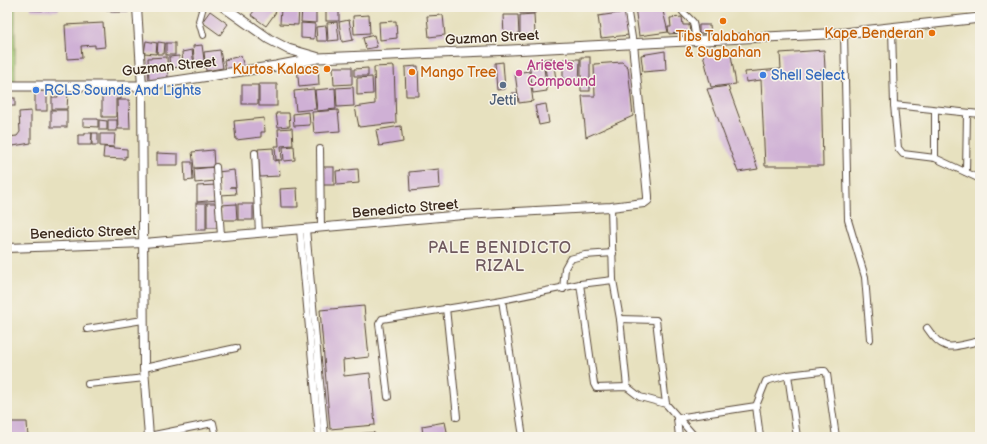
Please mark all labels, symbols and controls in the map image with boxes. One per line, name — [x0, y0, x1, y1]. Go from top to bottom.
marker: Tibs Talabahan & Sugbahan — [718, 16, 728, 26]
place label: Kape Benderan — [824, 25, 924, 42]
street label: Guzman Street — [444, 27, 540, 48]
place label: Tibs Talabahan & Sugbahan — [676, 28, 770, 61]
marker: Kape Benderan — [927, 28, 937, 38]
street label: Guzman Street — [121, 53, 218, 80]
place label: Ariete's Compound — [527, 57, 596, 90]
place label: Kurtos Kalacs — [233, 61, 319, 78]
marker: Kurtos Kalacs — [322, 64, 332, 74]
place label: Mango Tree — [420, 64, 496, 81]
marker: Mango Tree — [407, 67, 417, 77]
place label: Shell Select — [771, 67, 846, 84]
marker: Ariete's Compound — [514, 68, 524, 78]
marker: Shell Select — [758, 70, 768, 80]
marker: Jetti — [498, 80, 508, 90]
place label: RCLS Sounds And Lights — [44, 82, 201, 99]
marker: RCLS Sounds And Lights — [31, 85, 41, 95]
place label: Jetti — [489, 92, 517, 109]
street label: Benedicto Street — [351, 195, 460, 222]
street label: Benedicto Street — [29, 222, 137, 243]
district label: PALE BENIDICTO RIZAL — [428, 239, 572, 276]

